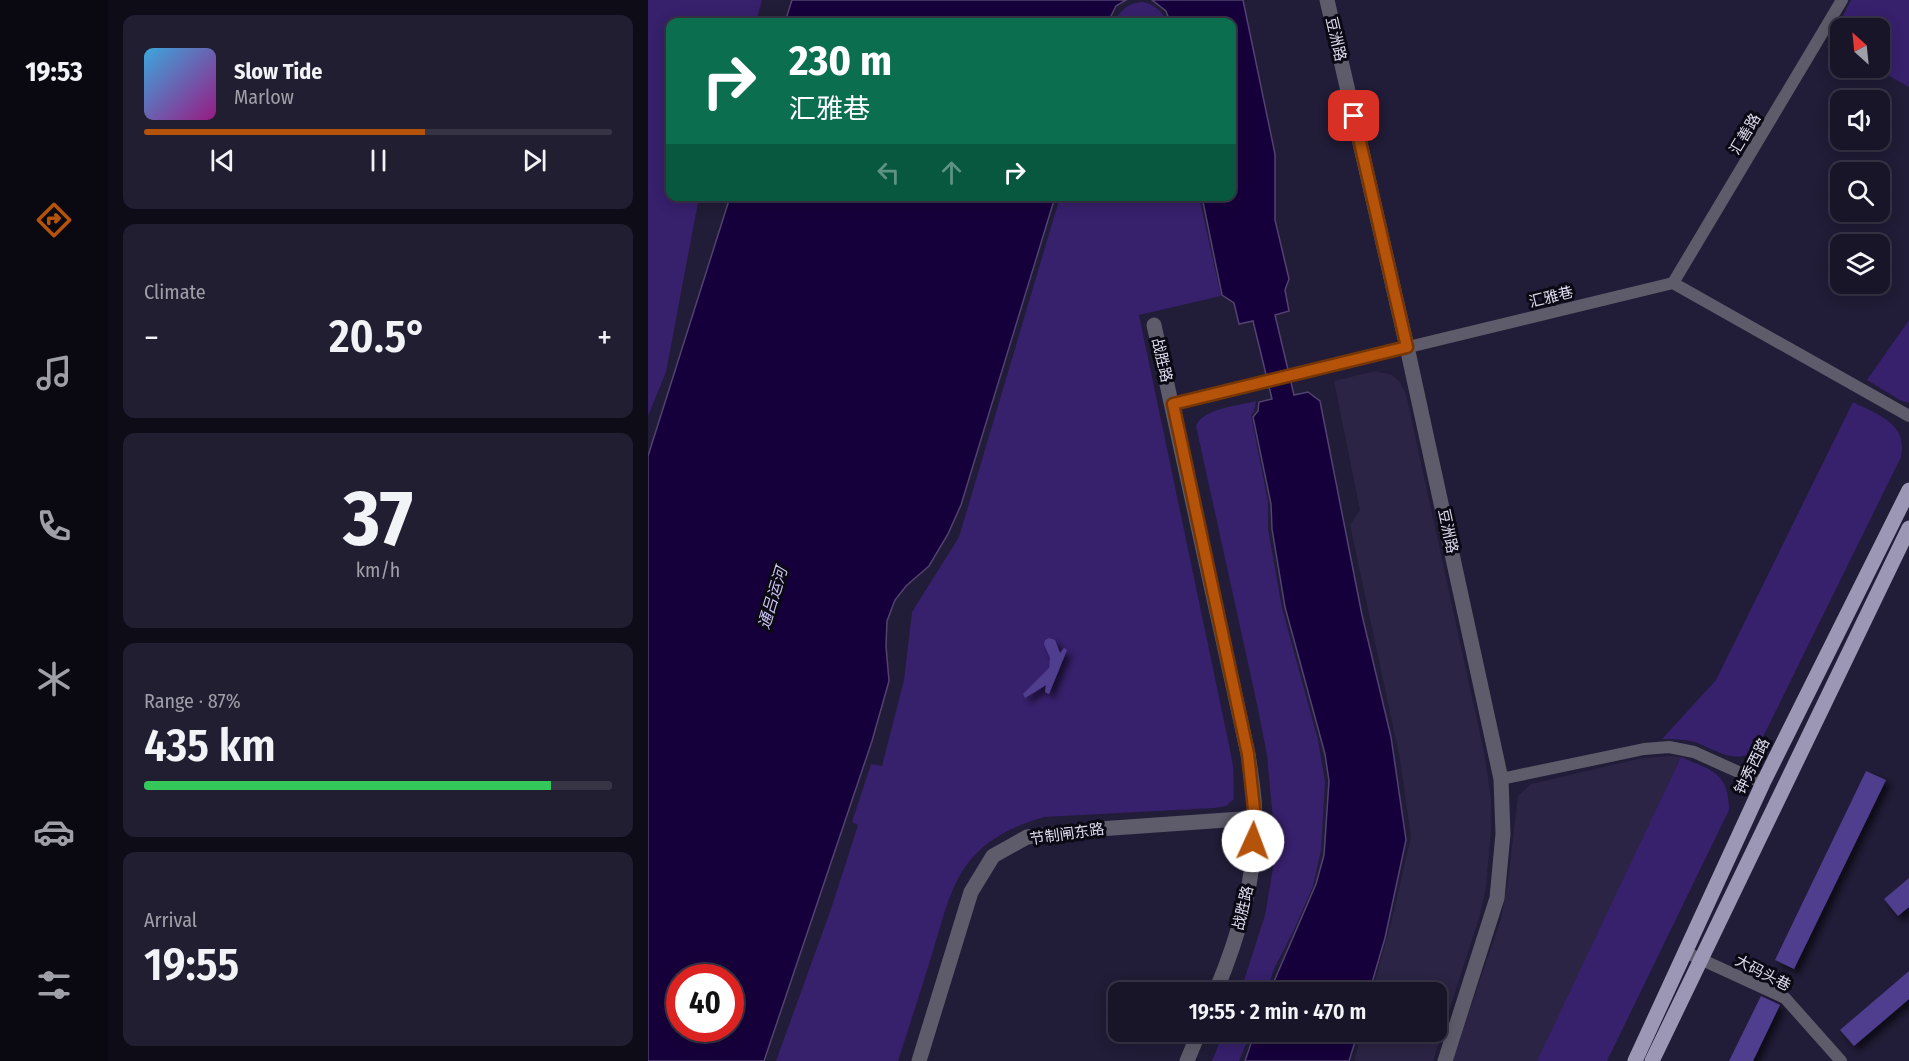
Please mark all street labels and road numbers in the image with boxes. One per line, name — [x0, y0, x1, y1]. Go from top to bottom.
street label: 豆洲路 — [1322, 15, 1350, 63]
street label: 汇善路 — [1726, 110, 1764, 158]
street label: 汇雅巷 — [1527, 283, 1575, 311]
street label: 战胜路 — [1148, 336, 1176, 384]
street label: 豆洲路 — [1435, 507, 1461, 555]
street label: 钟秀西路 — [1731, 735, 1773, 797]
street label: 节制闸东路 — [1029, 820, 1105, 848]
street label: 战胜路 — [1229, 884, 1257, 932]
street label: 大码头巷 — [1732, 951, 1794, 995]

